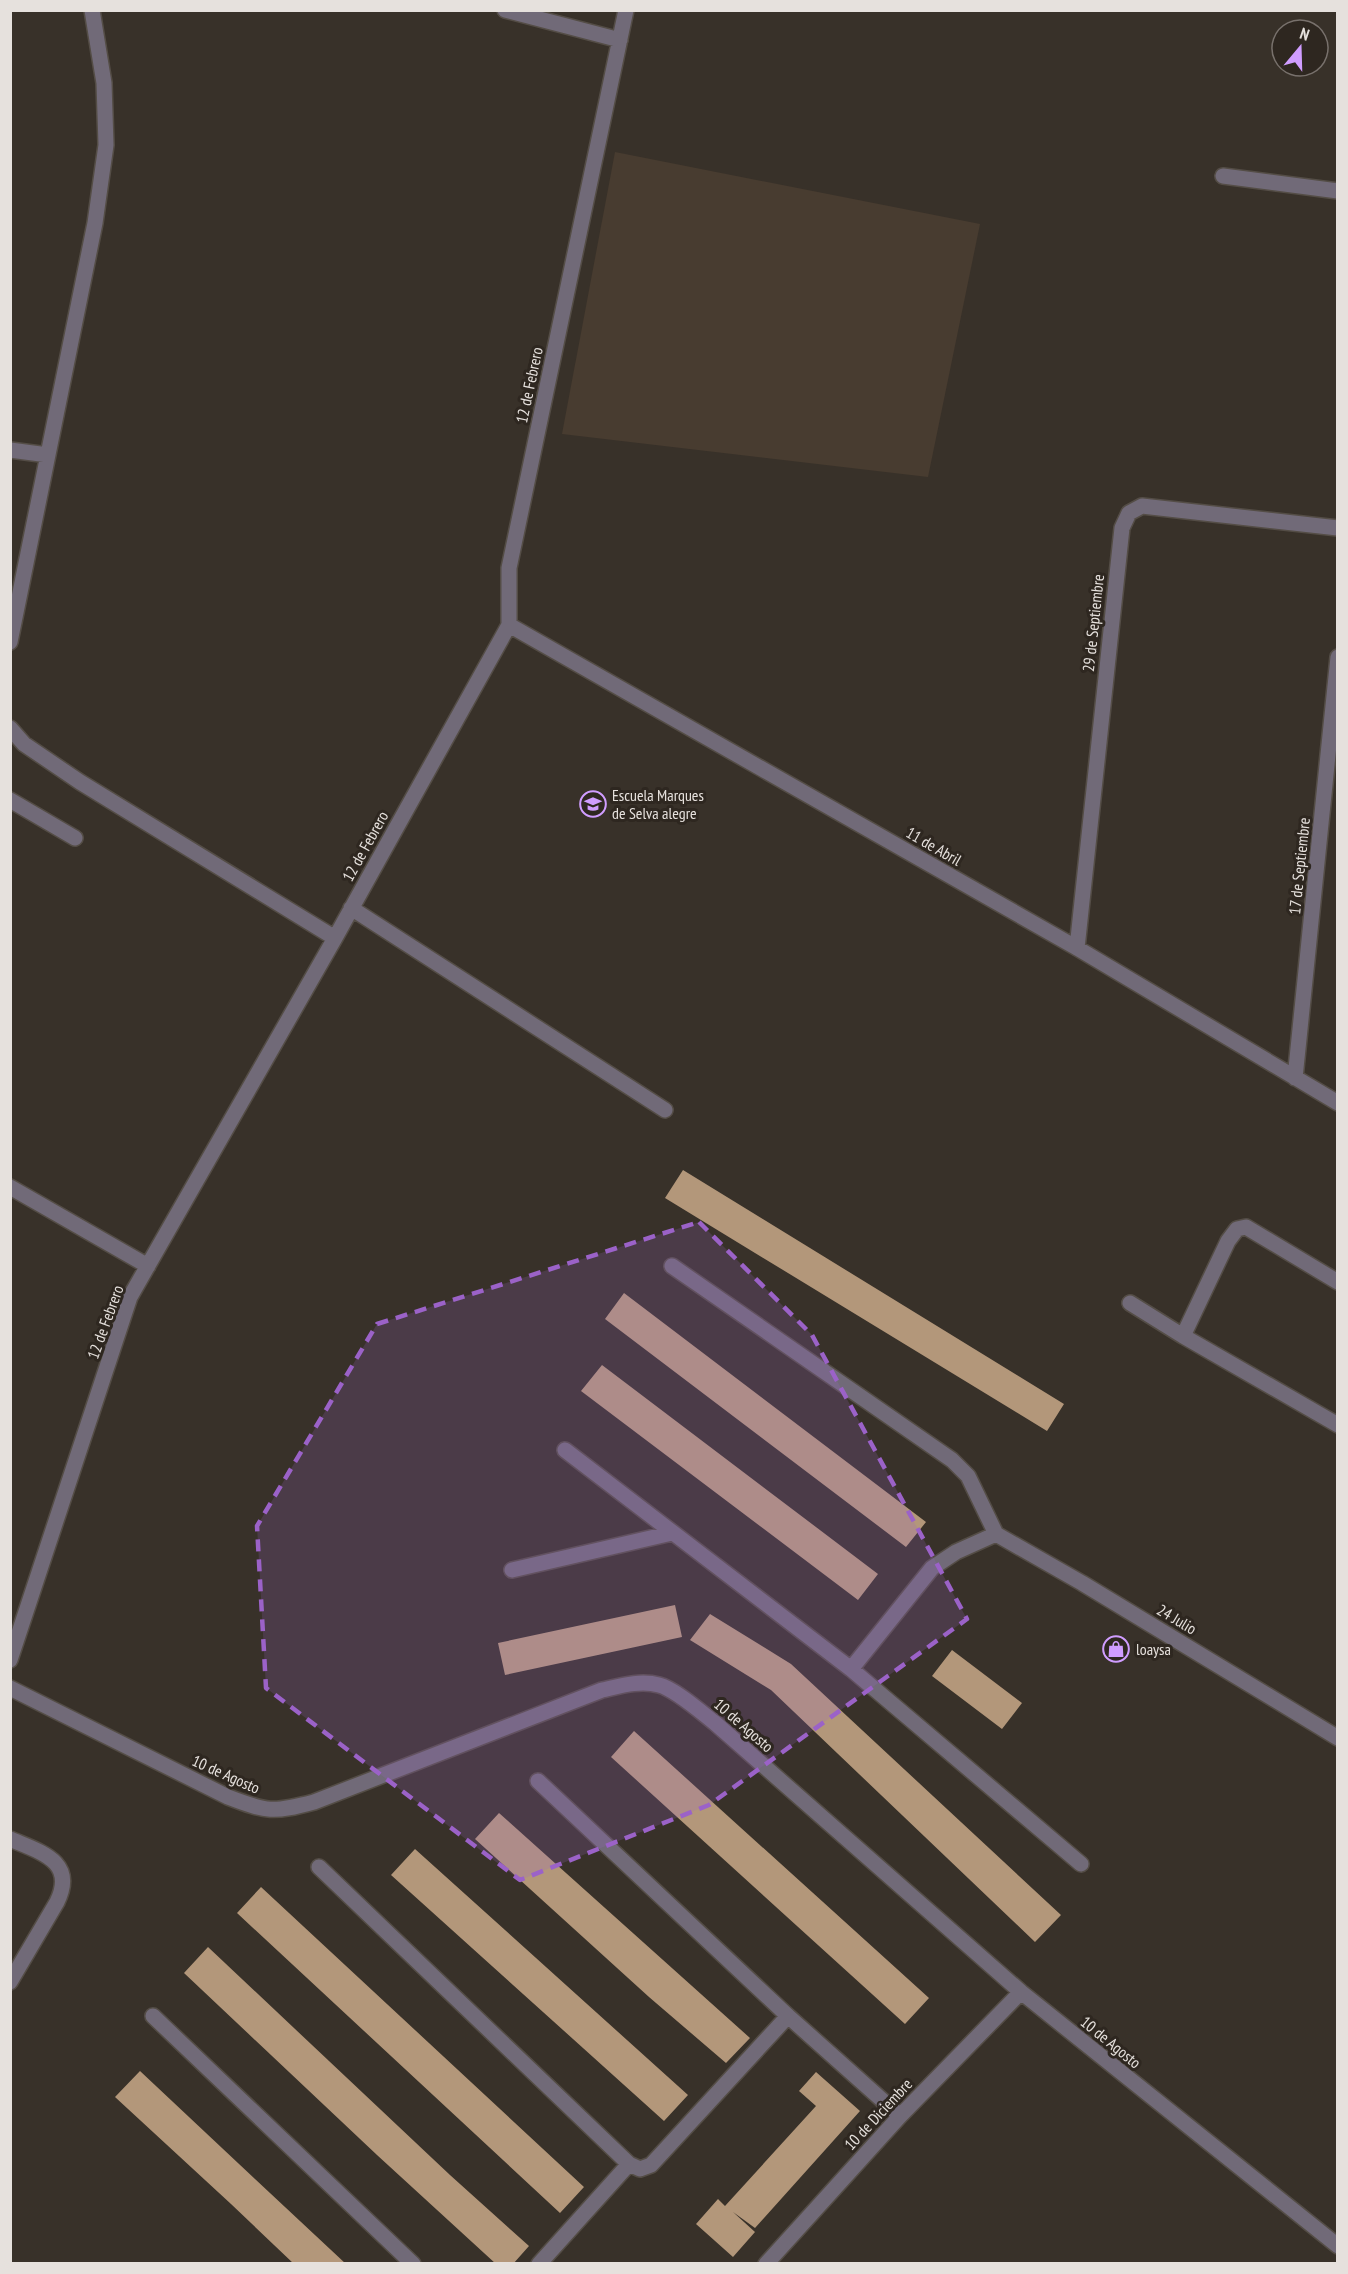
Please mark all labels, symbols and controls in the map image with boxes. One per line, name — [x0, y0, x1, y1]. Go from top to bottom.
north arrow — [1270, 18, 1330, 78]
text: N — [1298, 23, 1312, 45]
street label: 12 de Febrero — [511, 345, 547, 425]
street label: 29 de Septiembre — [1078, 573, 1108, 673]
place label: Escuela Marques de Selva alegre — [612, 785, 704, 823]
school or university icon: Escuela Marques de Selva alegre — [578, 789, 608, 819]
street label: 12 de Febrero — [338, 807, 392, 885]
street label: 17 de Septiembre — [1284, 817, 1314, 915]
street label: 11 de Abril — [903, 822, 965, 870]
street label: 12 de Febrero — [82, 1282, 128, 1362]
street label: 24 Julio — [1154, 1599, 1201, 1639]
shop icon: loaysa — [1101, 1634, 1131, 1664]
place label: loaysa — [1136, 1639, 1171, 1659]
street label: 10 de Agosto — [710, 1694, 778, 1756]
street label: 10 de Agosto — [189, 1750, 263, 1798]
street label: 10 de Agosto — [1077, 2012, 1145, 2073]
street label: 10 de Diciembre — [840, 2074, 916, 2154]

